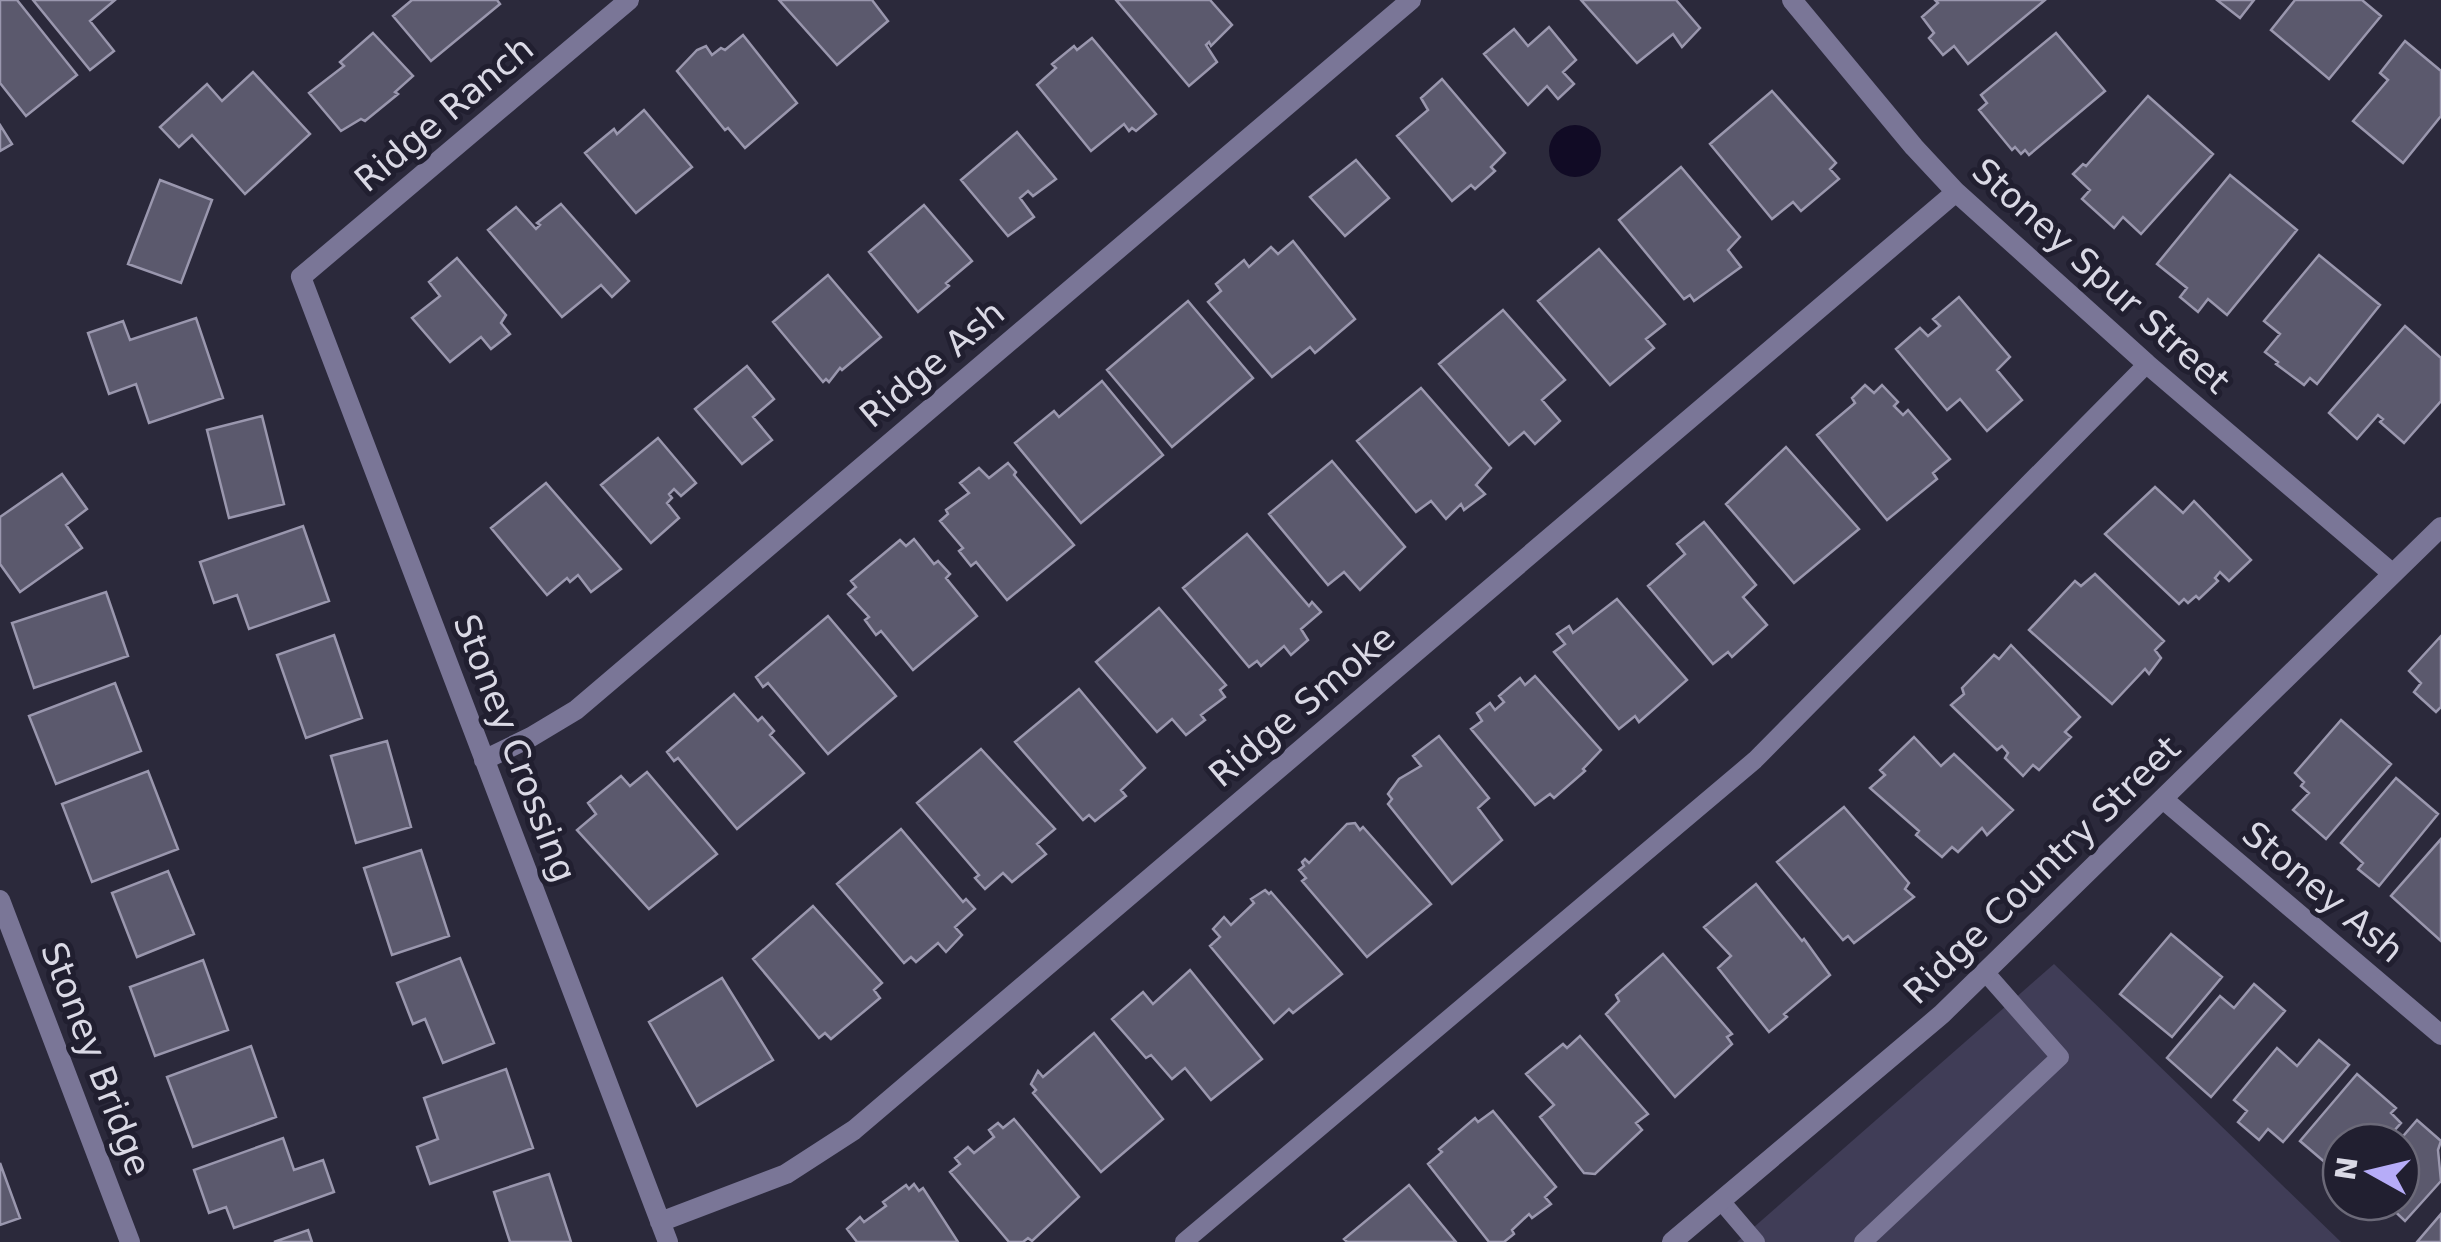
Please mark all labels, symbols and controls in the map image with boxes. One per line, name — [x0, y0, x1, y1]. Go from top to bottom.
street label: Ridge Ranch — [347, 28, 541, 200]
street label: Stoney Spur Street — [1964, 150, 2238, 402]
street label: Ridge Ash — [852, 292, 1012, 436]
street label: Stoney Crossing — [446, 609, 584, 887]
street label: Ridge Smoke — [1201, 617, 1403, 795]
street label: Ridge Country Street — [1896, 728, 2188, 1012]
street label: Stoney Ash — [2235, 813, 2411, 971]
street label: Stoney Bridge — [33, 937, 159, 1181]
north arrow — [2321, 1122, 2421, 1222]
text: N — [2329, 1155, 2365, 1182]

